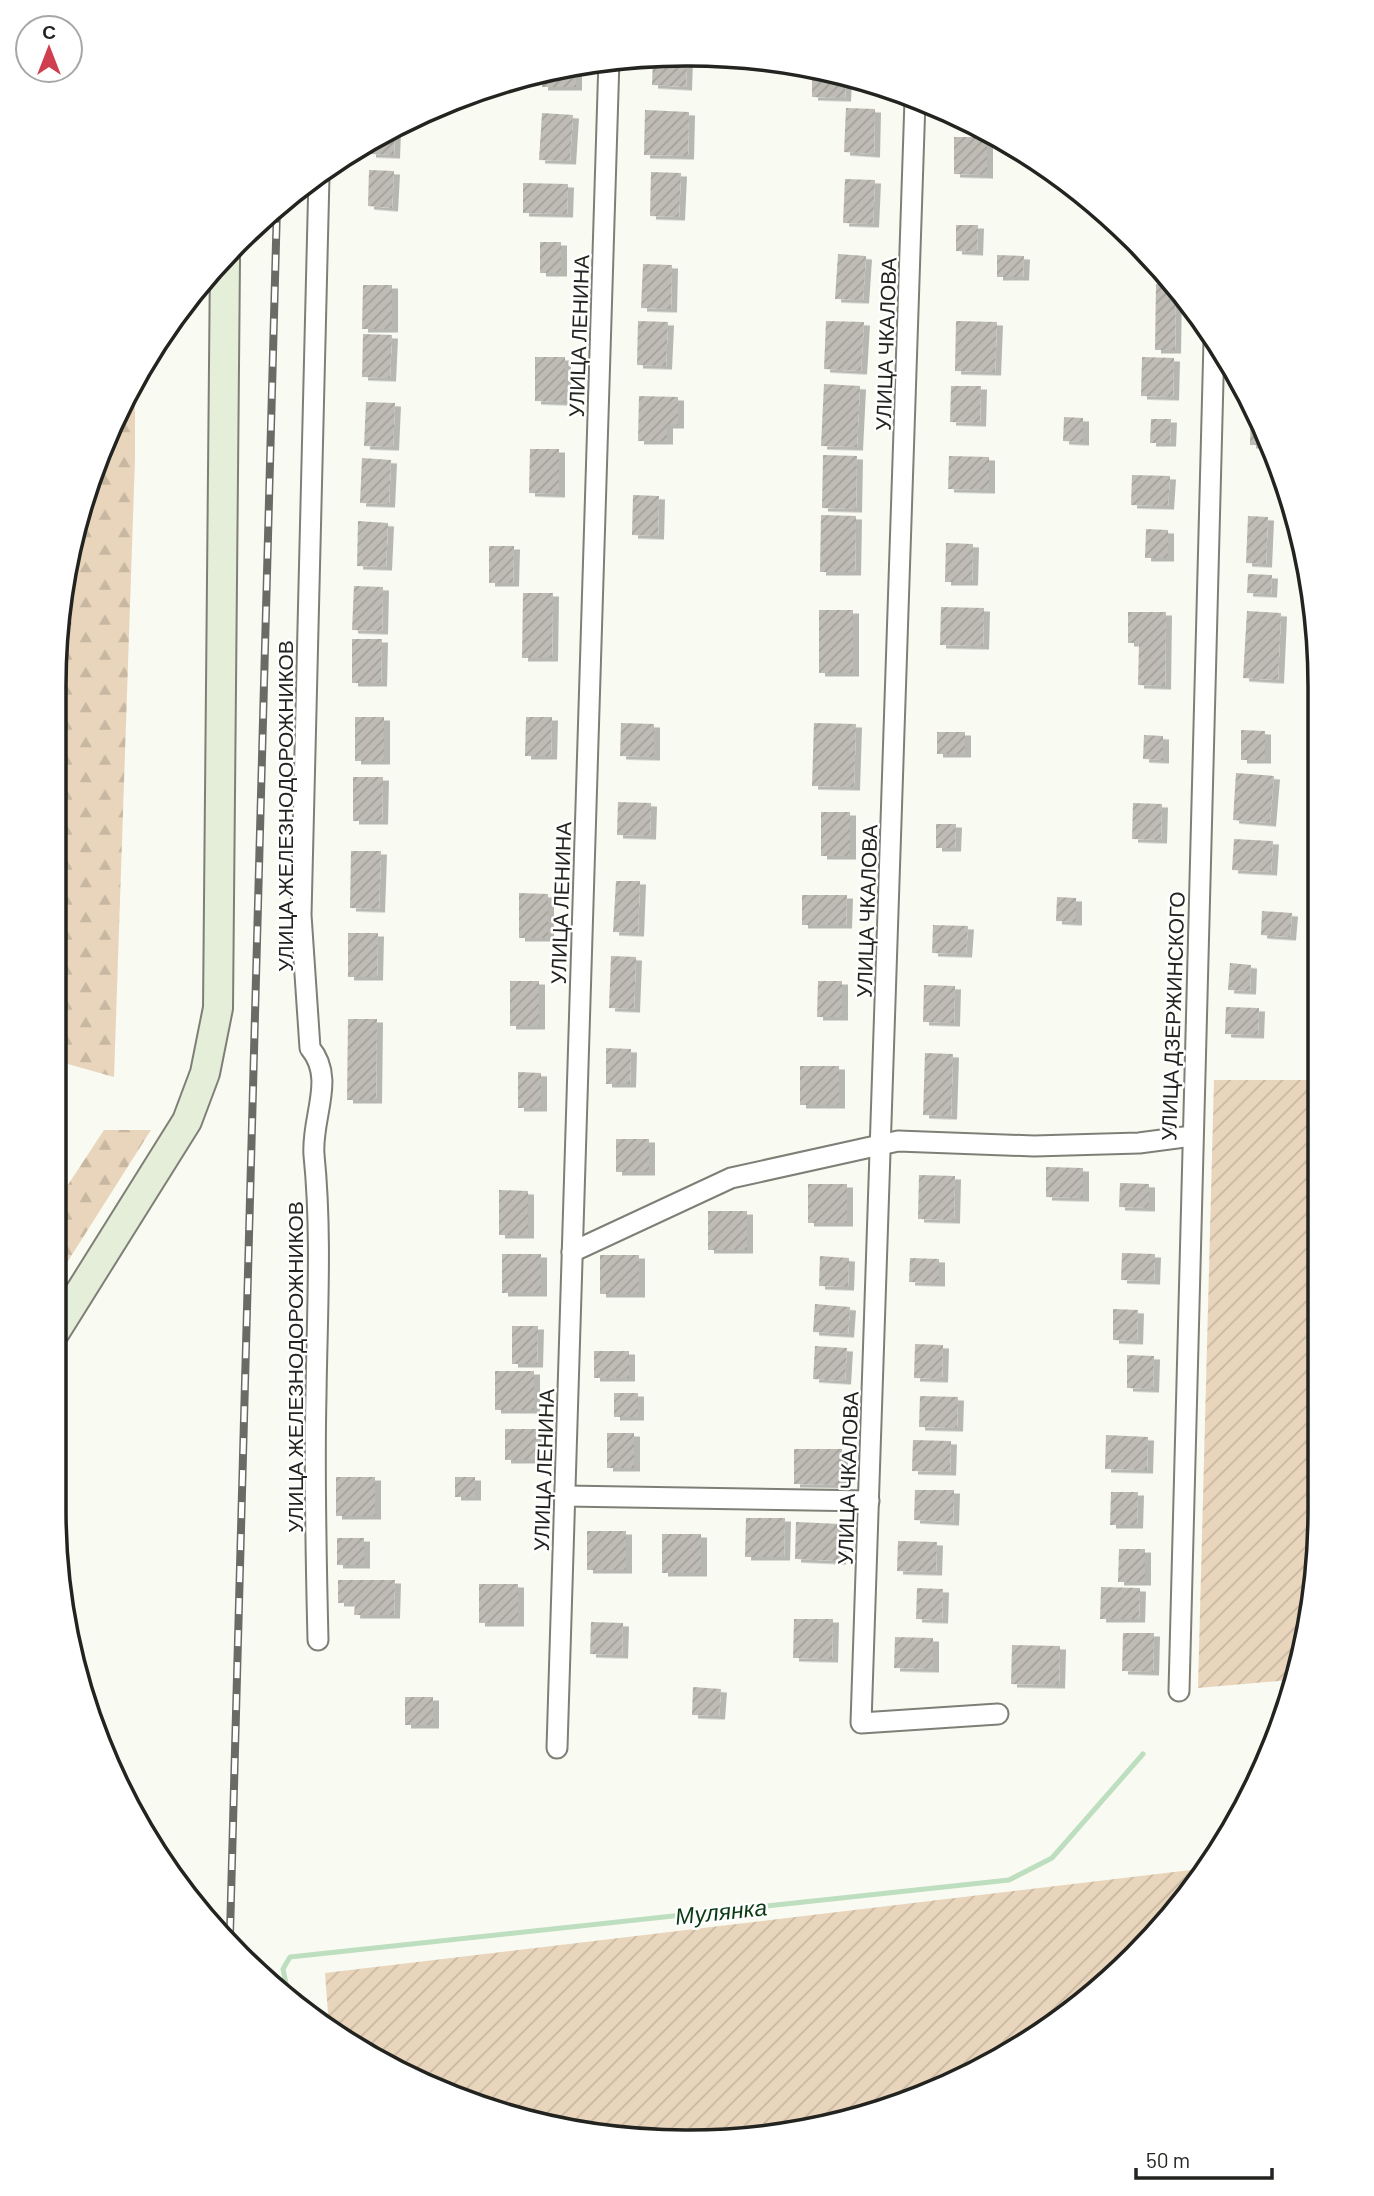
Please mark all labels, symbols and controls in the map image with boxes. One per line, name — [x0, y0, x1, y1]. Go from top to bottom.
north arrow — [14, 14, 84, 84]
text: С — [42, 20, 56, 43]
street label: УЛИЦА ЛЕНИНА — [563, 254, 593, 418]
street label: УЛИЦА ЧКАЛОВА — [869, 257, 901, 431]
street label: УЛИЦА ЖЕЛЕЗНОДОРОЖНИКОВ — [272, 640, 297, 972]
street label: УЛИЦА ЛЕНИНА — [545, 821, 575, 985]
street label: УЛИЦА ЧКАЛОВА — [850, 824, 882, 998]
street label: УЛИЦА ДЗЕРЖИНСКОГО — [1155, 891, 1189, 1141]
street label: УЛИЦА ЖЕЛЕЗНОДОРОЖНИКОВ — [282, 1201, 307, 1533]
street label: УЛИЦА ЛЕНИНА — [528, 1388, 558, 1552]
street label: УЛИЦА ЧКАЛОВА — [831, 1391, 863, 1565]
water label: Мулянка — [674, 1892, 768, 1930]
scale bar — [1136, 2136, 1272, 2180]
text: 50 m — [1146, 2147, 1190, 2172]

